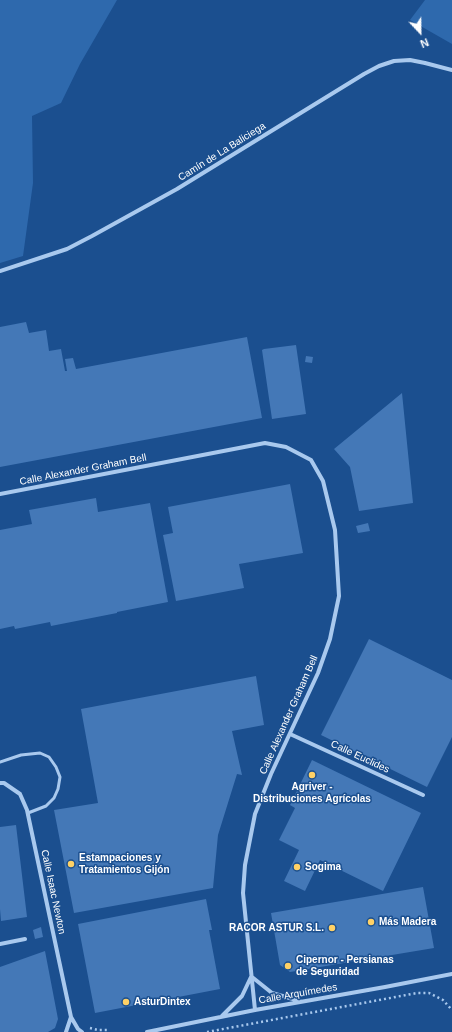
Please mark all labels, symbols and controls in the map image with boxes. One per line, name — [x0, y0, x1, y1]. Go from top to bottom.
north arrow — [400, 12, 440, 52]
text: N — [419, 36, 430, 50]
street label: Camín de La Baliciega — [176, 120, 268, 184]
street label: Calle Alexander Graham Bell — [19, 452, 147, 488]
street label: Calle Alexander Graham Bell — [257, 654, 321, 776]
street label: Calle Euclides — [329, 738, 391, 776]
marker: Agriver - Distribuciones Agrícolas — [307, 770, 317, 780]
place label: Agriver - Distribuciones Agrícolas — [253, 781, 371, 804]
street label: Calle Isaac Newton — [38, 849, 68, 935]
place label: Estampaciones y Tratamientos Gijón — [79, 852, 170, 876]
marker: Estampaciones y Tratamientos Gijón — [66, 859, 76, 869]
place label: Sogima — [305, 861, 341, 873]
marker: Sogima — [292, 862, 302, 872]
place label: Más Madera — [379, 916, 436, 928]
marker: Más Madera — [366, 917, 376, 927]
place label: RACOR ASTUR S.L. — [229, 922, 324, 934]
marker: RACOR ASTUR S.L. — [327, 923, 337, 933]
place label: Cipernor - Persianas de Seguridad — [296, 954, 394, 978]
marker: Cipernor - Persianas de Seguridad — [283, 961, 293, 971]
street label: Calle Arquímedes — [258, 981, 338, 1007]
place label: AsturDintex — [134, 996, 191, 1008]
marker: AsturDintex — [121, 997, 131, 1007]

